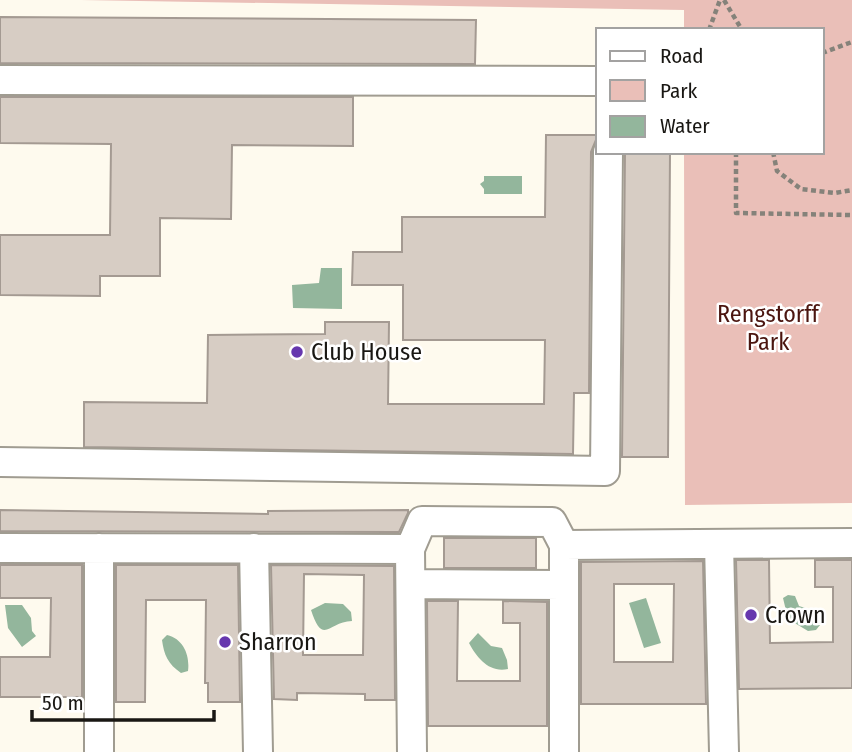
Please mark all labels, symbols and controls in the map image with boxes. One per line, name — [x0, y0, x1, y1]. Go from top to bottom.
legend — [596, 28, 824, 154]
text: Road — [660, 43, 704, 69]
text: Park — [660, 78, 698, 104]
text: Water — [660, 113, 710, 139]
park label: Rengstorff Park — [717, 300, 821, 356]
place label: Club House — [311, 338, 422, 366]
marker: Club House — [289, 344, 305, 360]
place label: Crown — [765, 601, 826, 629]
marker: Crown — [743, 607, 759, 623]
place label: Sharron — [239, 628, 317, 656]
marker: Sharron — [217, 634, 233, 650]
scale bar — [32, 678, 214, 722]
text: 50 m — [42, 690, 84, 716]

